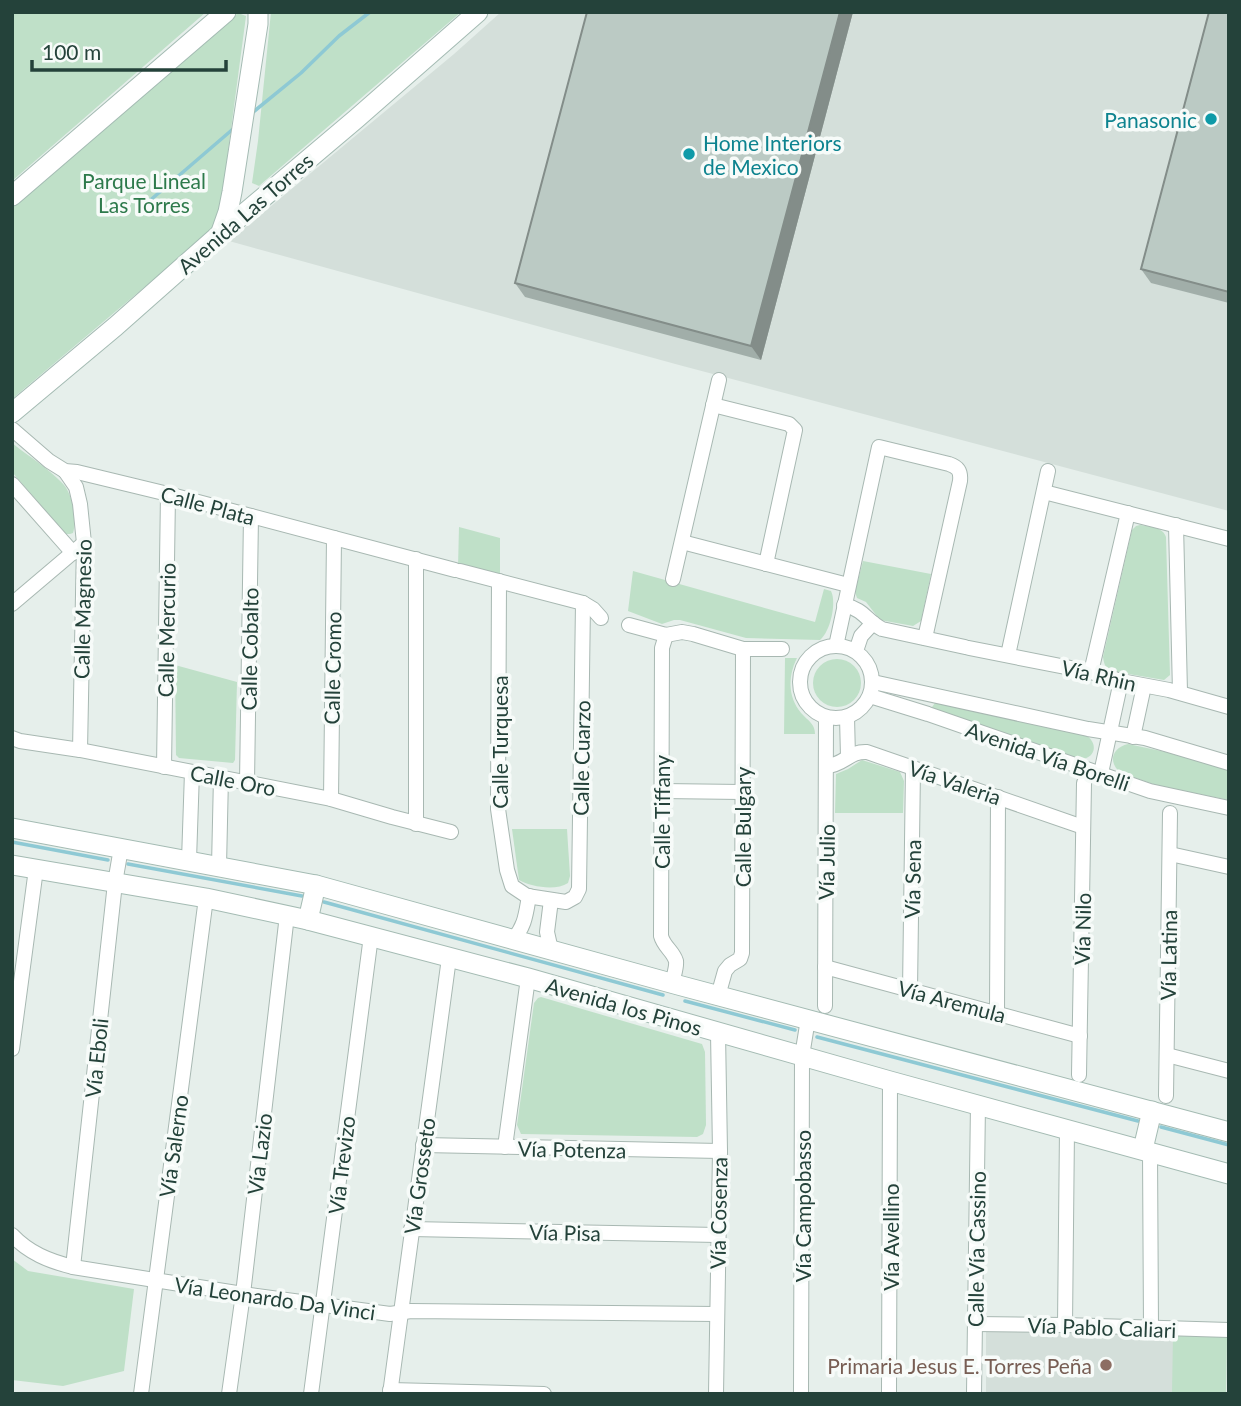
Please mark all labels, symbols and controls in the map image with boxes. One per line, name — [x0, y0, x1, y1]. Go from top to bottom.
scale bar — [32, 28, 226, 72]
text: 100 m — [42, 39, 101, 64]
place label: Panasonic — [1104, 107, 1197, 132]
marker: Panasonic — [1203, 111, 1219, 127]
place label: Home Interiors de Mexico — [703, 130, 841, 179]
marker: Home Interiors de Mexico — [681, 146, 697, 162]
street label: Avenida Las Torres — [172, 147, 318, 279]
park label: Parque Lineal Las Torres — [82, 168, 206, 217]
street label: Calle Plata — [158, 480, 258, 530]
street label: Calle Magnesio — [68, 539, 96, 679]
street label: Calle Mercurio — [152, 562, 180, 698]
street label: Calle Cobalto — [235, 587, 263, 711]
street label: Calle Cromo — [319, 611, 345, 725]
street label: Vía Rhin — [1059, 654, 1139, 696]
street label: Calle Turquesa — [487, 675, 512, 809]
street label: Calle Cuarzo — [567, 700, 595, 816]
street label: Avenida Vía Borelli — [963, 716, 1133, 796]
street label: Calle Tiffany — [649, 755, 674, 869]
street label: Vía Valeria — [905, 755, 1005, 809]
street label: Calle Oro — [188, 759, 278, 801]
street label: Calle Bulgary — [730, 766, 755, 887]
street label: Vía Julio — [813, 824, 839, 900]
street label: Vía Sena — [899, 839, 925, 919]
street label: Vía Nilo — [1069, 893, 1095, 965]
street label: Vía Latina — [1155, 909, 1181, 1001]
street label: Avenida los Pinos — [543, 972, 705, 1040]
street label: Vía Aremula — [895, 975, 1009, 1027]
street label: Vía Eboli — [79, 1017, 113, 1099]
street label: Vía Salerno — [153, 1093, 193, 1199]
street label: Vía Lazio — [242, 1112, 276, 1196]
street label: Vía Trevizo — [323, 1114, 359, 1216]
street label: Vía Grosseto — [398, 1116, 440, 1236]
street label: Vía Campobasso — [790, 1130, 815, 1282]
street label: Vía Potenza — [517, 1136, 627, 1162]
street label: Vía Cosenza — [705, 1157, 731, 1269]
street label: Calle Vía Cassino — [962, 1171, 990, 1327]
street label: Vía Avellino — [878, 1183, 903, 1291]
street label: Vía Pisa — [529, 1219, 601, 1245]
street label: Vía Leonardo Da Vinci — [173, 1272, 377, 1324]
street label: Vía Pablo Caliari — [1027, 1312, 1177, 1342]
place label: Primaria Jesus E. Torres Peña — [827, 1353, 1092, 1378]
marker: Primaria Jesus E. Torres Peña — [1098, 1357, 1114, 1373]

